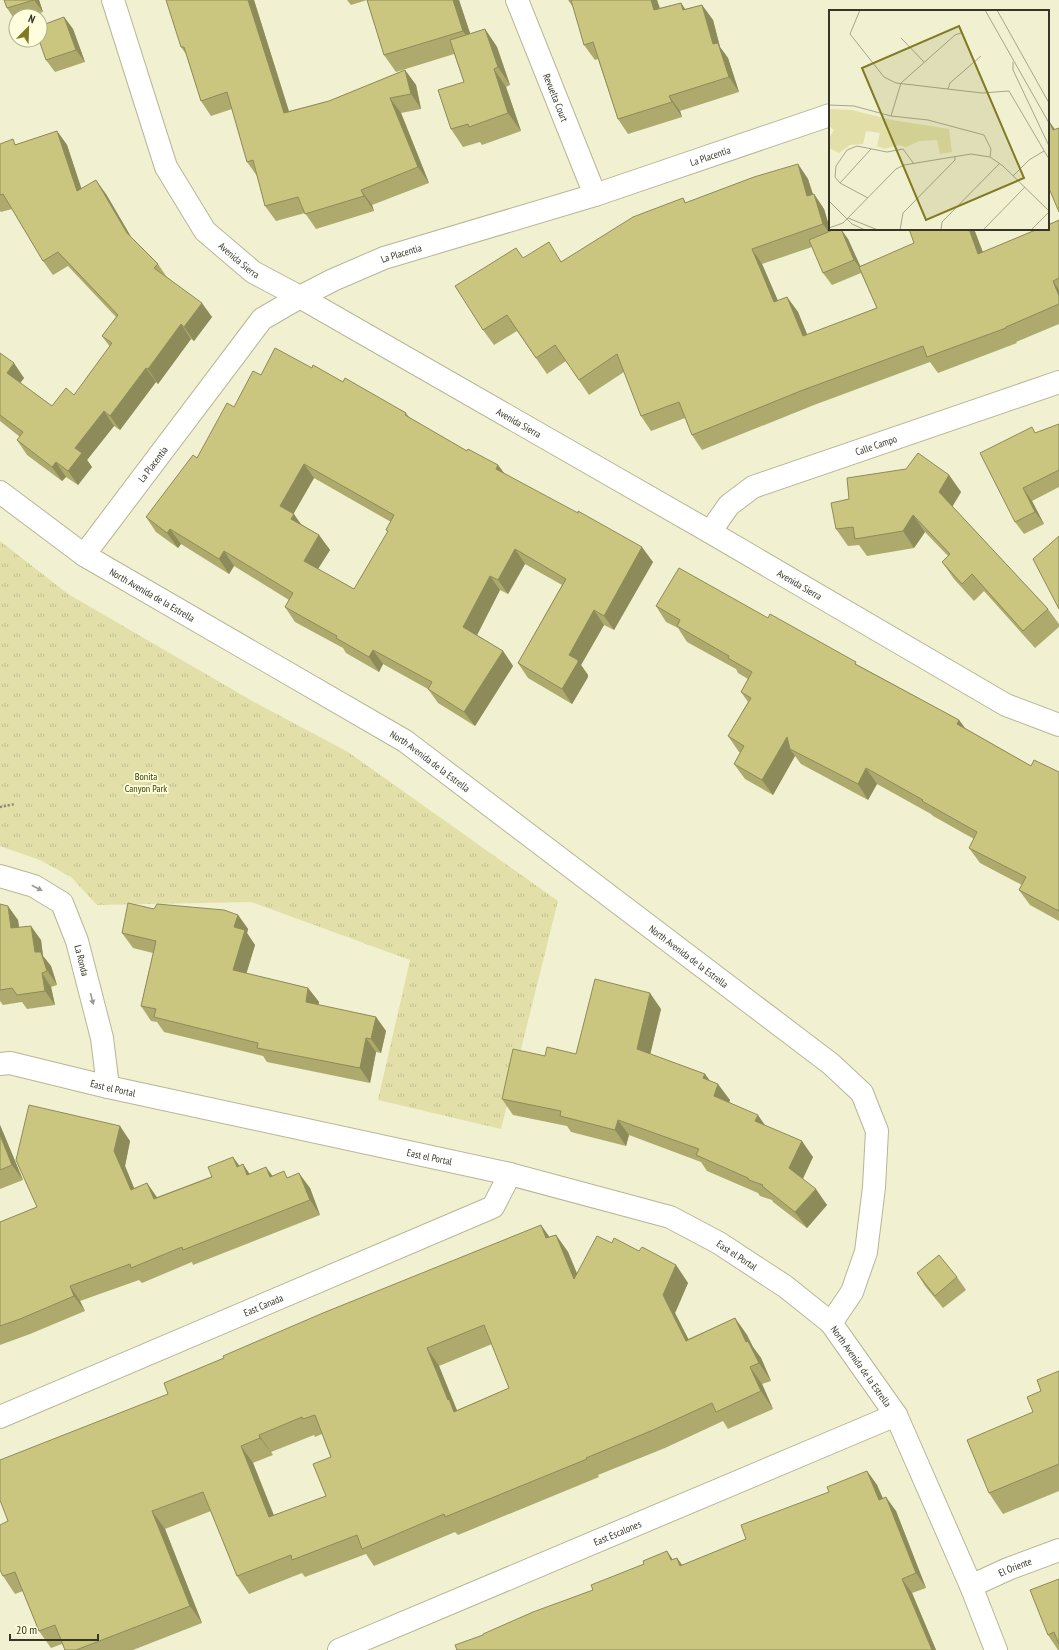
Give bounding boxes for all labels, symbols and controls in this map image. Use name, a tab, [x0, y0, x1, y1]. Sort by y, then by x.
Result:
north arrow	[8, 8, 48, 48]
inset map	[829, 10, 1049, 230]
text: N	[26, 11, 37, 26]
street label: Revuelta Court	[541, 72, 572, 124]
street label: La Placentia	[688, 143, 732, 169]
street label: Avenida Sierra	[216, 239, 262, 281]
street label: La Placentia	[379, 241, 423, 265]
street label: Avenida Sierra	[494, 405, 544, 441]
street label: Calle Campo	[853, 432, 898, 458]
street label: La Placentia	[135, 443, 170, 485]
street label: North Avenida de la Estrella	[107, 565, 197, 624]
street label: Avenida Sierra	[775, 566, 824, 603]
street label: North Avenida de la Estrella	[388, 727, 473, 795]
park label: Bonita Canyon Park	[125, 770, 167, 795]
one-way arrow	[31, 885, 43, 891]
street label: North Avenida de la Estrella	[646, 922, 731, 990]
street label: La Ronda	[72, 943, 92, 977]
one-way arrow	[89, 993, 95, 1005]
street label: East el Portal	[89, 1076, 137, 1099]
street label: East el Portal	[406, 1145, 454, 1168]
street label: East el Portal	[714, 1237, 760, 1273]
street label: East Canada	[241, 1291, 285, 1319]
street label: North Avenida de la Estrella	[828, 1323, 895, 1409]
street label: East Escalones	[592, 1517, 644, 1548]
street label: El Oriente	[996, 1554, 1033, 1579]
scale bar	[10, 1616, 98, 1642]
text: 20 m	[16, 1622, 37, 1637]

